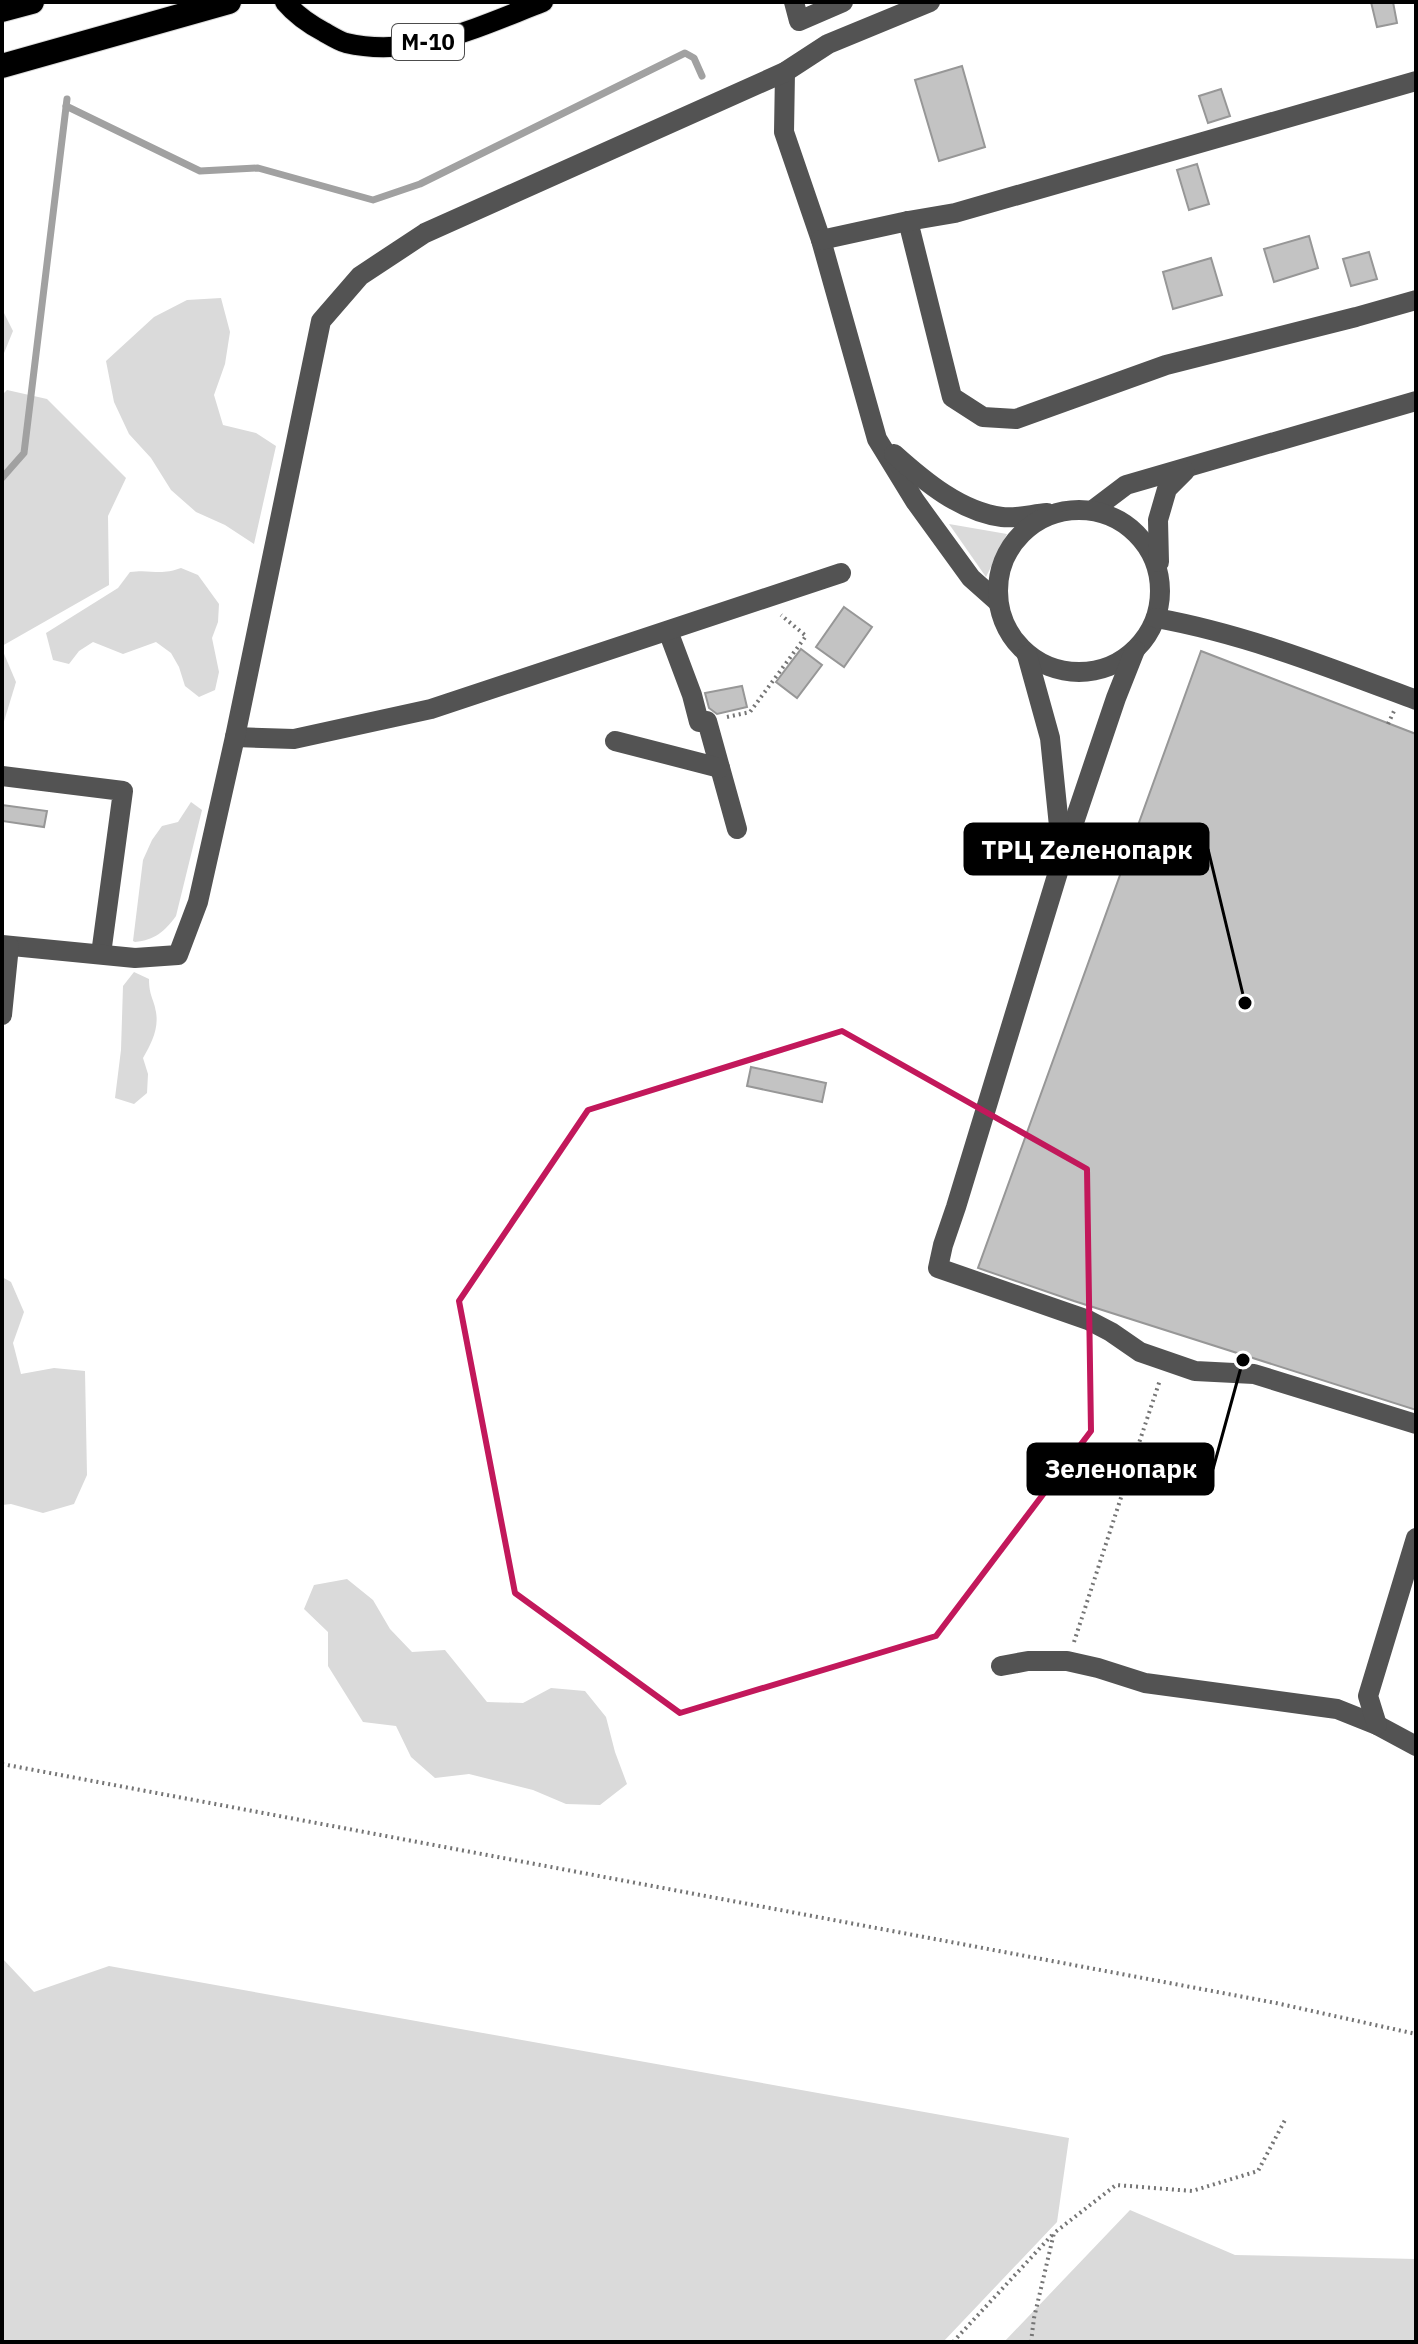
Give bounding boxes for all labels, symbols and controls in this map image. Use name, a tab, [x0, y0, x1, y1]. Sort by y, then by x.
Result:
road number: М-10	[392, 24, 464, 60]
callout: ТРЦ Zеленопарк	[965, 824, 1208, 874]
text: ТРЦ Zеленопарк	[981, 832, 1193, 866]
callout: Зеленопарк	[1028, 1444, 1213, 1494]
text: Зеленопарк	[1045, 1451, 1197, 1485]

